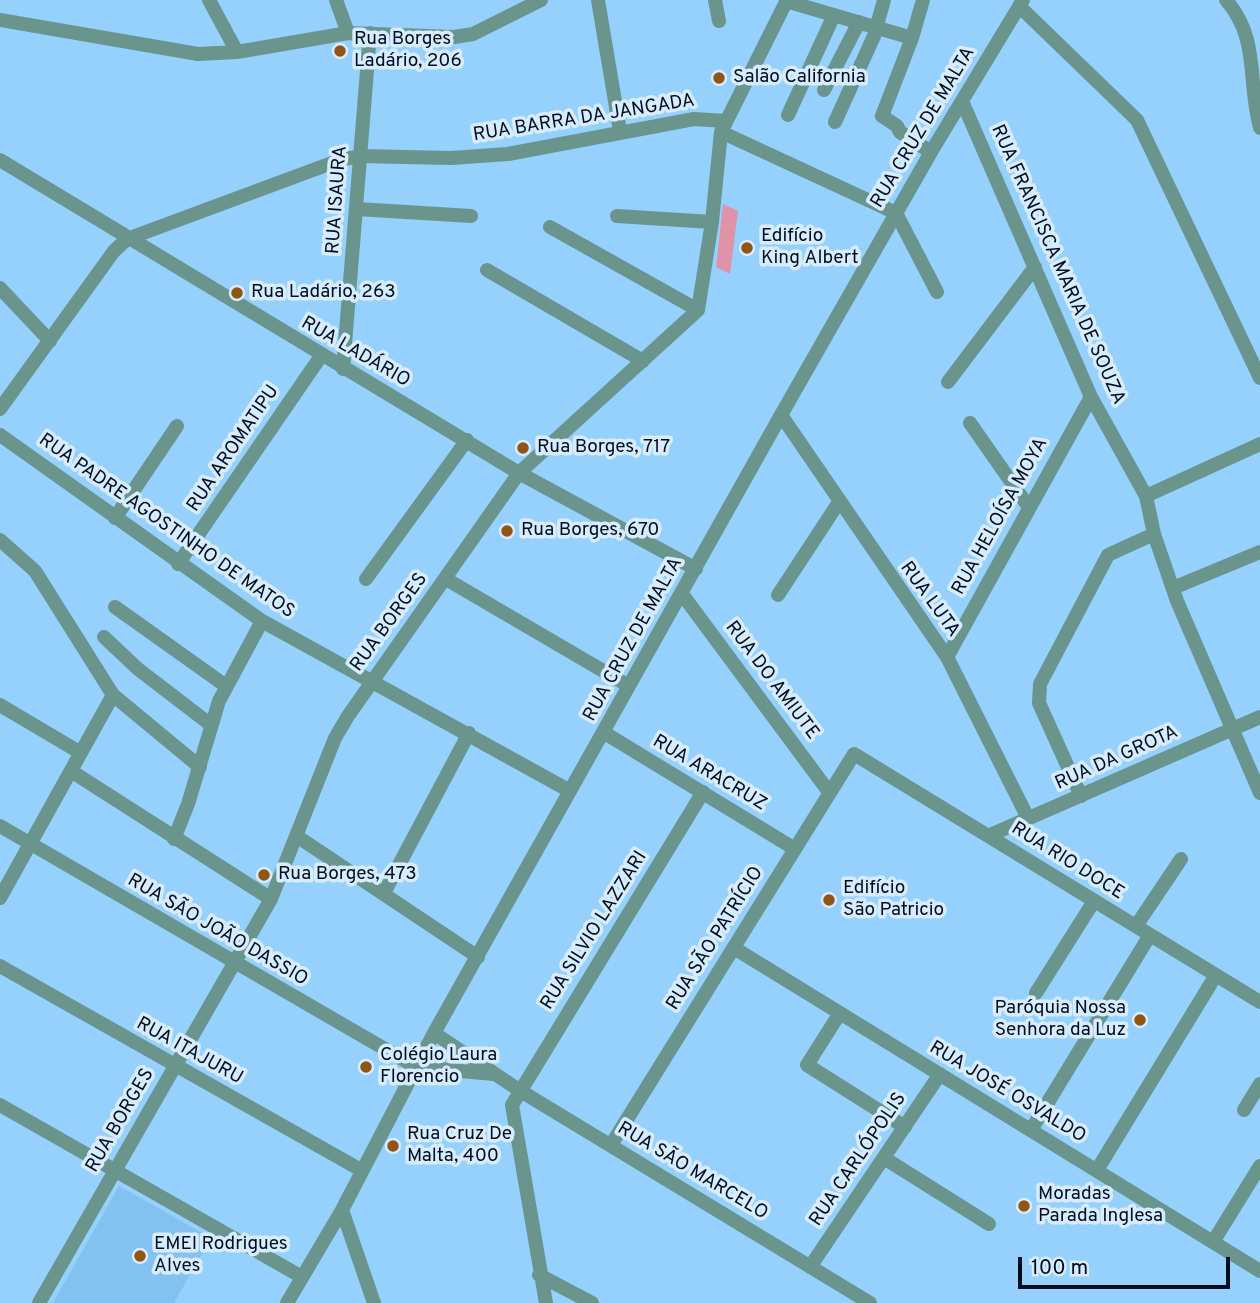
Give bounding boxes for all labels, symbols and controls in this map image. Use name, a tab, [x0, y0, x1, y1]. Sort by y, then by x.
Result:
place label: Rua Borges Ladário, 206	[354, 29, 462, 73]
marker: Rua Borges Ladário, 206	[332, 43, 348, 59]
street label: RUA CRUZ DE MALTA	[867, 43, 981, 213]
place label: Salão California	[733, 67, 866, 89]
marker: Salão California	[711, 70, 727, 86]
street label: RUA BARRA DA JANGADA	[472, 90, 696, 148]
street label: RUA FRANCISCA MARIA DE SOUZA	[985, 122, 1129, 408]
street label: RUA ISAURA	[323, 145, 353, 255]
place label: Edifício King Albert	[761, 226, 859, 270]
marker: Edifício King Albert	[739, 240, 755, 256]
place label: Rua Ladário, 263	[251, 282, 396, 304]
marker: Rua Ladário, 263	[229, 285, 245, 301]
street label: RUA LADÁRIO	[296, 313, 414, 393]
street label: RUA AROMATIPU	[183, 381, 285, 517]
street label: RUA PADRE AGOSTINHO DE MATOS	[34, 430, 298, 624]
street label: RUA HELOÍSA MOYA	[948, 434, 1054, 600]
place label: Rua Borges, 717	[537, 437, 670, 459]
marker: Rua Borges, 717	[515, 440, 531, 456]
place label: Rua Borges, 670	[521, 520, 659, 542]
marker: Rua Borges, 670	[499, 523, 515, 539]
street label: RUA CRUZ DE MALTA	[580, 554, 688, 726]
street label: RUA LUTA	[894, 558, 964, 642]
street label: RUA BORGES	[347, 569, 433, 677]
street label: RUA DO AMIUTE	[719, 617, 823, 745]
street label: RUA DA GROTA	[1052, 722, 1182, 796]
street label: RUA ARACRUZ	[648, 731, 770, 817]
street label: RUA RIO DOCE	[1006, 818, 1128, 906]
street label: RUA SILVIO LAZZARI	[537, 847, 653, 1015]
street label: RUA SÃO PATRÍCIO	[663, 863, 769, 1015]
place label: Rua Borges, 473	[278, 864, 417, 886]
marker: Rua Borges, 473	[256, 867, 272, 883]
street label: RUA SÃO JOÃO DASSIO	[123, 870, 311, 992]
place label: Edifício São Patricio	[843, 878, 944, 922]
marker: Edifício São Patricio	[821, 892, 837, 908]
place label: Paróquia Nossa Senhora da Luz	[994, 998, 1126, 1042]
marker: Paróquia Nossa Senhora da Luz	[1132, 1012, 1148, 1028]
street label: RUA ITAJURU	[132, 1013, 246, 1091]
street label: RUA JOSÉ OSVALDO	[924, 1037, 1090, 1149]
place label: Colégio Laura Florencio	[380, 1045, 497, 1089]
marker: Colégio Laura Florencio	[358, 1059, 374, 1075]
street label: RUA BORGES	[82, 1065, 160, 1177]
street label: RUA CARLÓPOLIS	[806, 1089, 912, 1231]
street label: RUA SÃO MARCELO	[613, 1118, 771, 1226]
place label: Rua Cruz De Malta, 400	[407, 1124, 512, 1168]
marker: Rua Cruz De Malta, 400	[385, 1138, 401, 1154]
place label: Moradas Parada Inglesa	[1038, 1184, 1163, 1228]
marker: Moradas Parada Inglesa	[1016, 1198, 1032, 1214]
place label: EMEI Rodrigues Alves	[154, 1234, 288, 1278]
scale bar	[1022, 1244, 1234, 1288]
marker: EMEI Rodrigues Alves	[132, 1248, 148, 1264]
text: 100 m	[1031, 1255, 1088, 1282]

